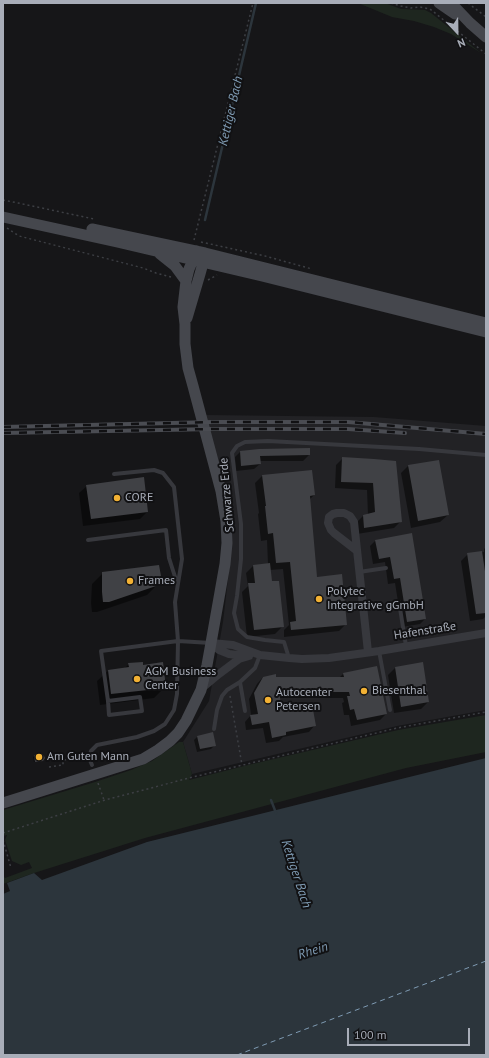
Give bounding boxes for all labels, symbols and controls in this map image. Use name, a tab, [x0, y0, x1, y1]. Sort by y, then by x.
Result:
north arrow	[437, 12, 477, 52]
text: N	[456, 35, 467, 51]
water label: Kettiger Bach	[215, 75, 247, 147]
street label: Schwarze Erde	[217, 457, 237, 533]
place label: CORE	[125, 491, 153, 505]
marker: CORE	[112, 493, 122, 503]
place label: Frames	[138, 574, 175, 588]
marker: Frames	[125, 576, 135, 586]
place label: Polytec Integrative gGmbH	[327, 585, 424, 613]
marker: Polytec Integrative gGmbH	[314, 594, 324, 604]
street label: Hafenstraße	[393, 619, 457, 643]
place label: AGM Business Center	[145, 665, 216, 693]
marker: AGM Business Center	[132, 674, 142, 684]
place label: Biesenthal	[372, 684, 426, 698]
place label: Autocenter Petersen	[276, 686, 332, 714]
marker: Biesenthal	[359, 686, 369, 696]
marker: Autocenter Petersen	[263, 695, 273, 705]
place label: Am Guten Mann	[47, 750, 129, 764]
marker: Am Guten Mann	[34, 752, 44, 762]
water label: Kettiger Bach	[278, 838, 314, 910]
water label: Rhein	[296, 939, 330, 963]
scale bar	[349, 1020, 472, 1046]
text: 100 m	[354, 1027, 387, 1042]

